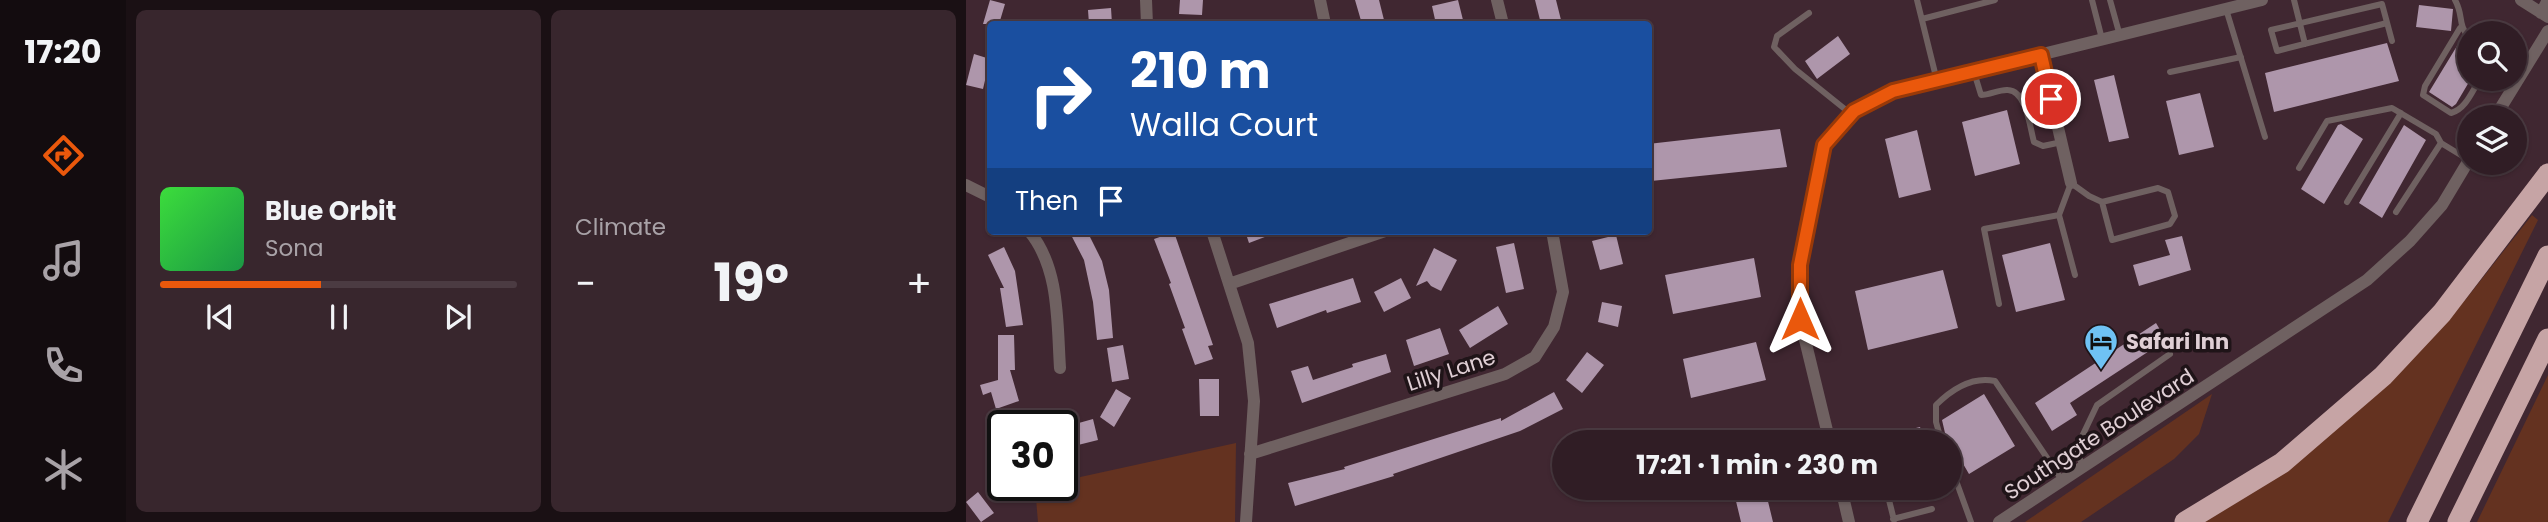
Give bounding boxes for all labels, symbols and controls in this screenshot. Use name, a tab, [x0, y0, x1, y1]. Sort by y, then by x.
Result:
map controls	[2457, 21, 2527, 175]
button: search	[2457, 21, 2527, 91]
text: 17:20	[24, 29, 102, 74]
text: 210 m	[1130, 37, 1271, 105]
icon: right	[1015, 49, 1106, 140]
pin	[2021, 69, 2081, 129]
icon: arrive	[2032, 80, 2070, 118]
text: Walla Court	[1130, 102, 1318, 147]
button: layers	[2457, 105, 2527, 175]
icon: directions	[39, 131, 88, 180]
icon: arrive	[1092, 182, 1130, 220]
text: Then	[1015, 183, 1078, 219]
text: Blue Orbit	[265, 193, 396, 229]
text: Climate	[575, 211, 666, 243]
text: Sona	[265, 232, 324, 264]
icon: music	[39, 236, 88, 285]
text: 19°	[713, 246, 789, 319]
text: −	[575, 257, 596, 310]
text: +	[906, 257, 932, 310]
position arrow	[1763, 282, 1837, 356]
icon: previous	[201, 298, 239, 336]
icon: pause	[320, 298, 358, 336]
icon: next	[439, 298, 477, 336]
hotel icon: Safari Inn	[2082, 322, 2120, 371]
place label: Safari Inn	[2126, 327, 2229, 356]
icon: phone	[39, 341, 88, 390]
street label: Lilly Lane	[1403, 342, 1499, 398]
street label: Southgate Boulevard	[1998, 362, 2200, 506]
speed limit sign: 30	[987, 410, 1078, 501]
icon: climate	[39, 445, 88, 494]
text: 17:21 · 1 min · 230 m	[1636, 447, 1878, 483]

